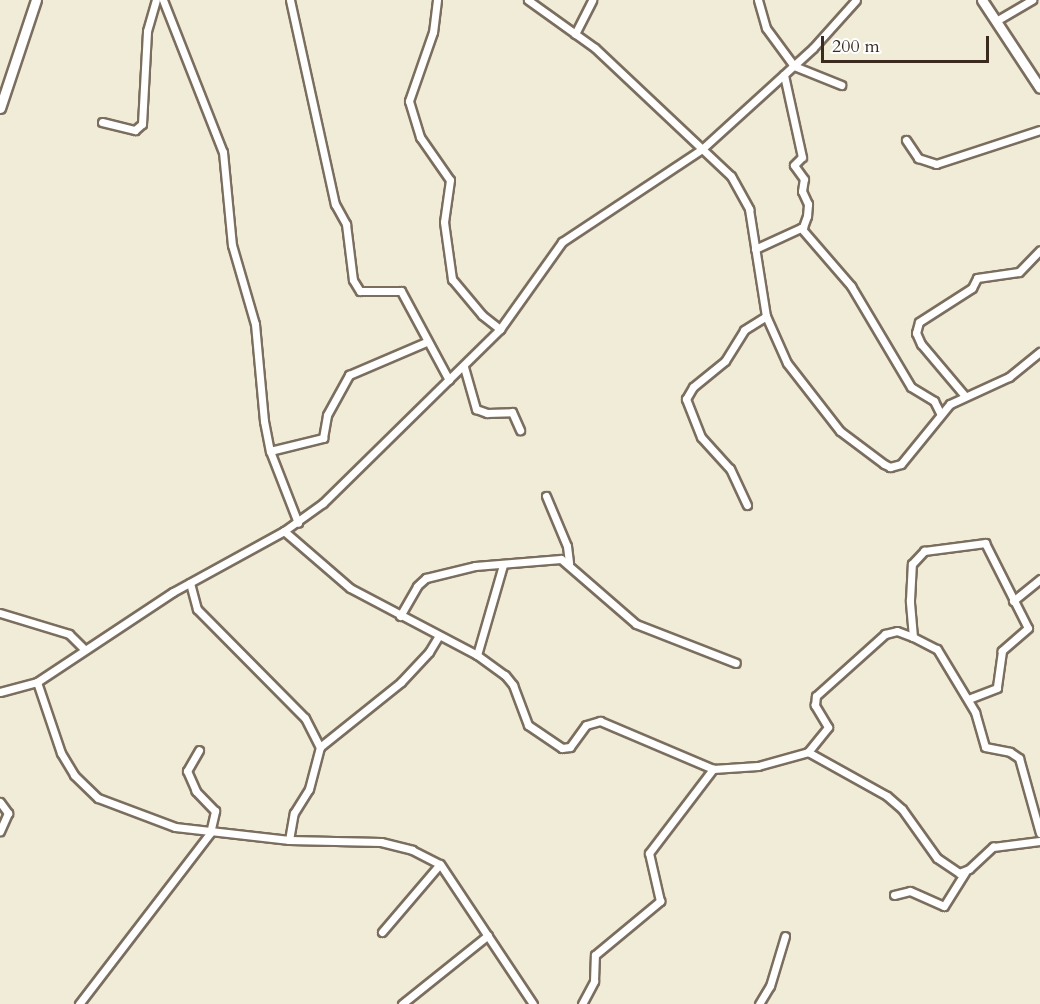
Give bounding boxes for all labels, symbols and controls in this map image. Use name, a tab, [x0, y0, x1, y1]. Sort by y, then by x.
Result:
scale bar	[824, 24, 992, 62]
text: 200 m	[832, 34, 880, 59]

